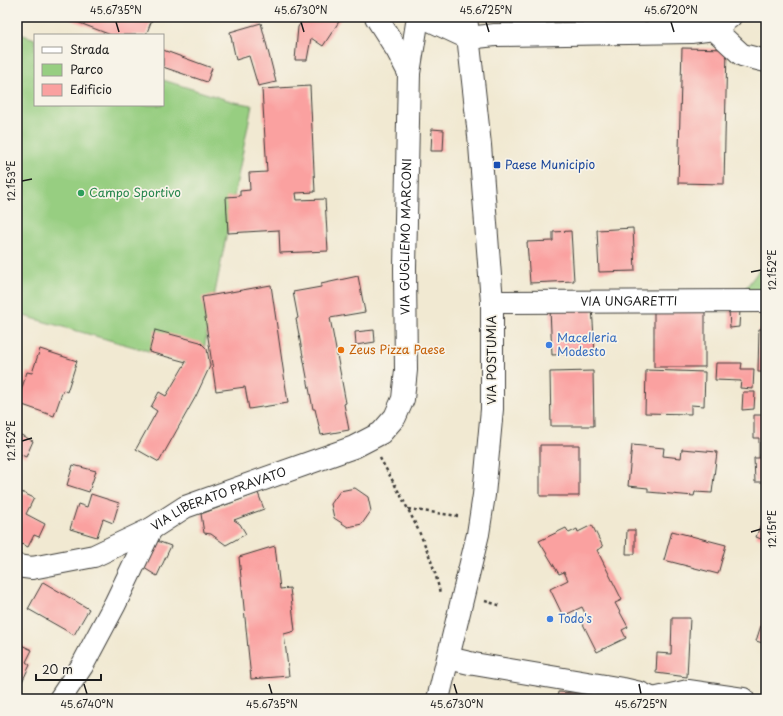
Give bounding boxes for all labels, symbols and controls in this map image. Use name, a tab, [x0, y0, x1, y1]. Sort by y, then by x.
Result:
text: 45.6735°N	[90, 2, 142, 17]
text: 45.6730°N	[274, 2, 328, 17]
text: 45.6725°N	[460, 2, 513, 17]
text: 45.6720°N	[644, 2, 698, 17]
legend	[34, 34, 164, 106]
text: Strada	[70, 40, 110, 58]
text: Parco	[70, 60, 104, 78]
text: Edificio	[70, 80, 112, 98]
place label: Paese Municipio	[505, 155, 596, 173]
street label: VIA GUGLIEMO MARCONI	[395, 158, 415, 315]
marker: Paese Municipio	[492, 160, 502, 170]
text: 12.153°E	[3, 161, 18, 201]
place label: Campo Sportivo	[89, 183, 181, 201]
marker: Campo Sportivo	[76, 188, 86, 198]
text: 12.152°E	[764, 250, 779, 290]
street label: VIA UNGARETTI	[580, 291, 678, 310]
street label: VIA POSTUMIA	[482, 315, 500, 405]
place label: Macelleria Modesto	[557, 328, 617, 360]
place label: Zeus Pizza Paese	[349, 340, 446, 358]
marker: Macelleria Modesto	[544, 340, 554, 350]
marker: Zeus Pizza Paese	[336, 345, 346, 355]
text: 12.152°E	[3, 421, 18, 461]
street label: VIA LIBERATO PRAVATO	[147, 462, 288, 535]
text: 12.151°E	[764, 510, 779, 548]
place label: Todo's	[558, 609, 593, 627]
marker: Todo's	[545, 614, 555, 624]
scale bar	[36, 656, 101, 682]
text: 20 m	[42, 660, 73, 678]
text: 45.6740°N	[60, 696, 114, 711]
text: 45.6735°N	[246, 696, 298, 711]
text: 45.6730°N	[430, 696, 484, 711]
text: 45.6725°N	[615, 696, 668, 711]

